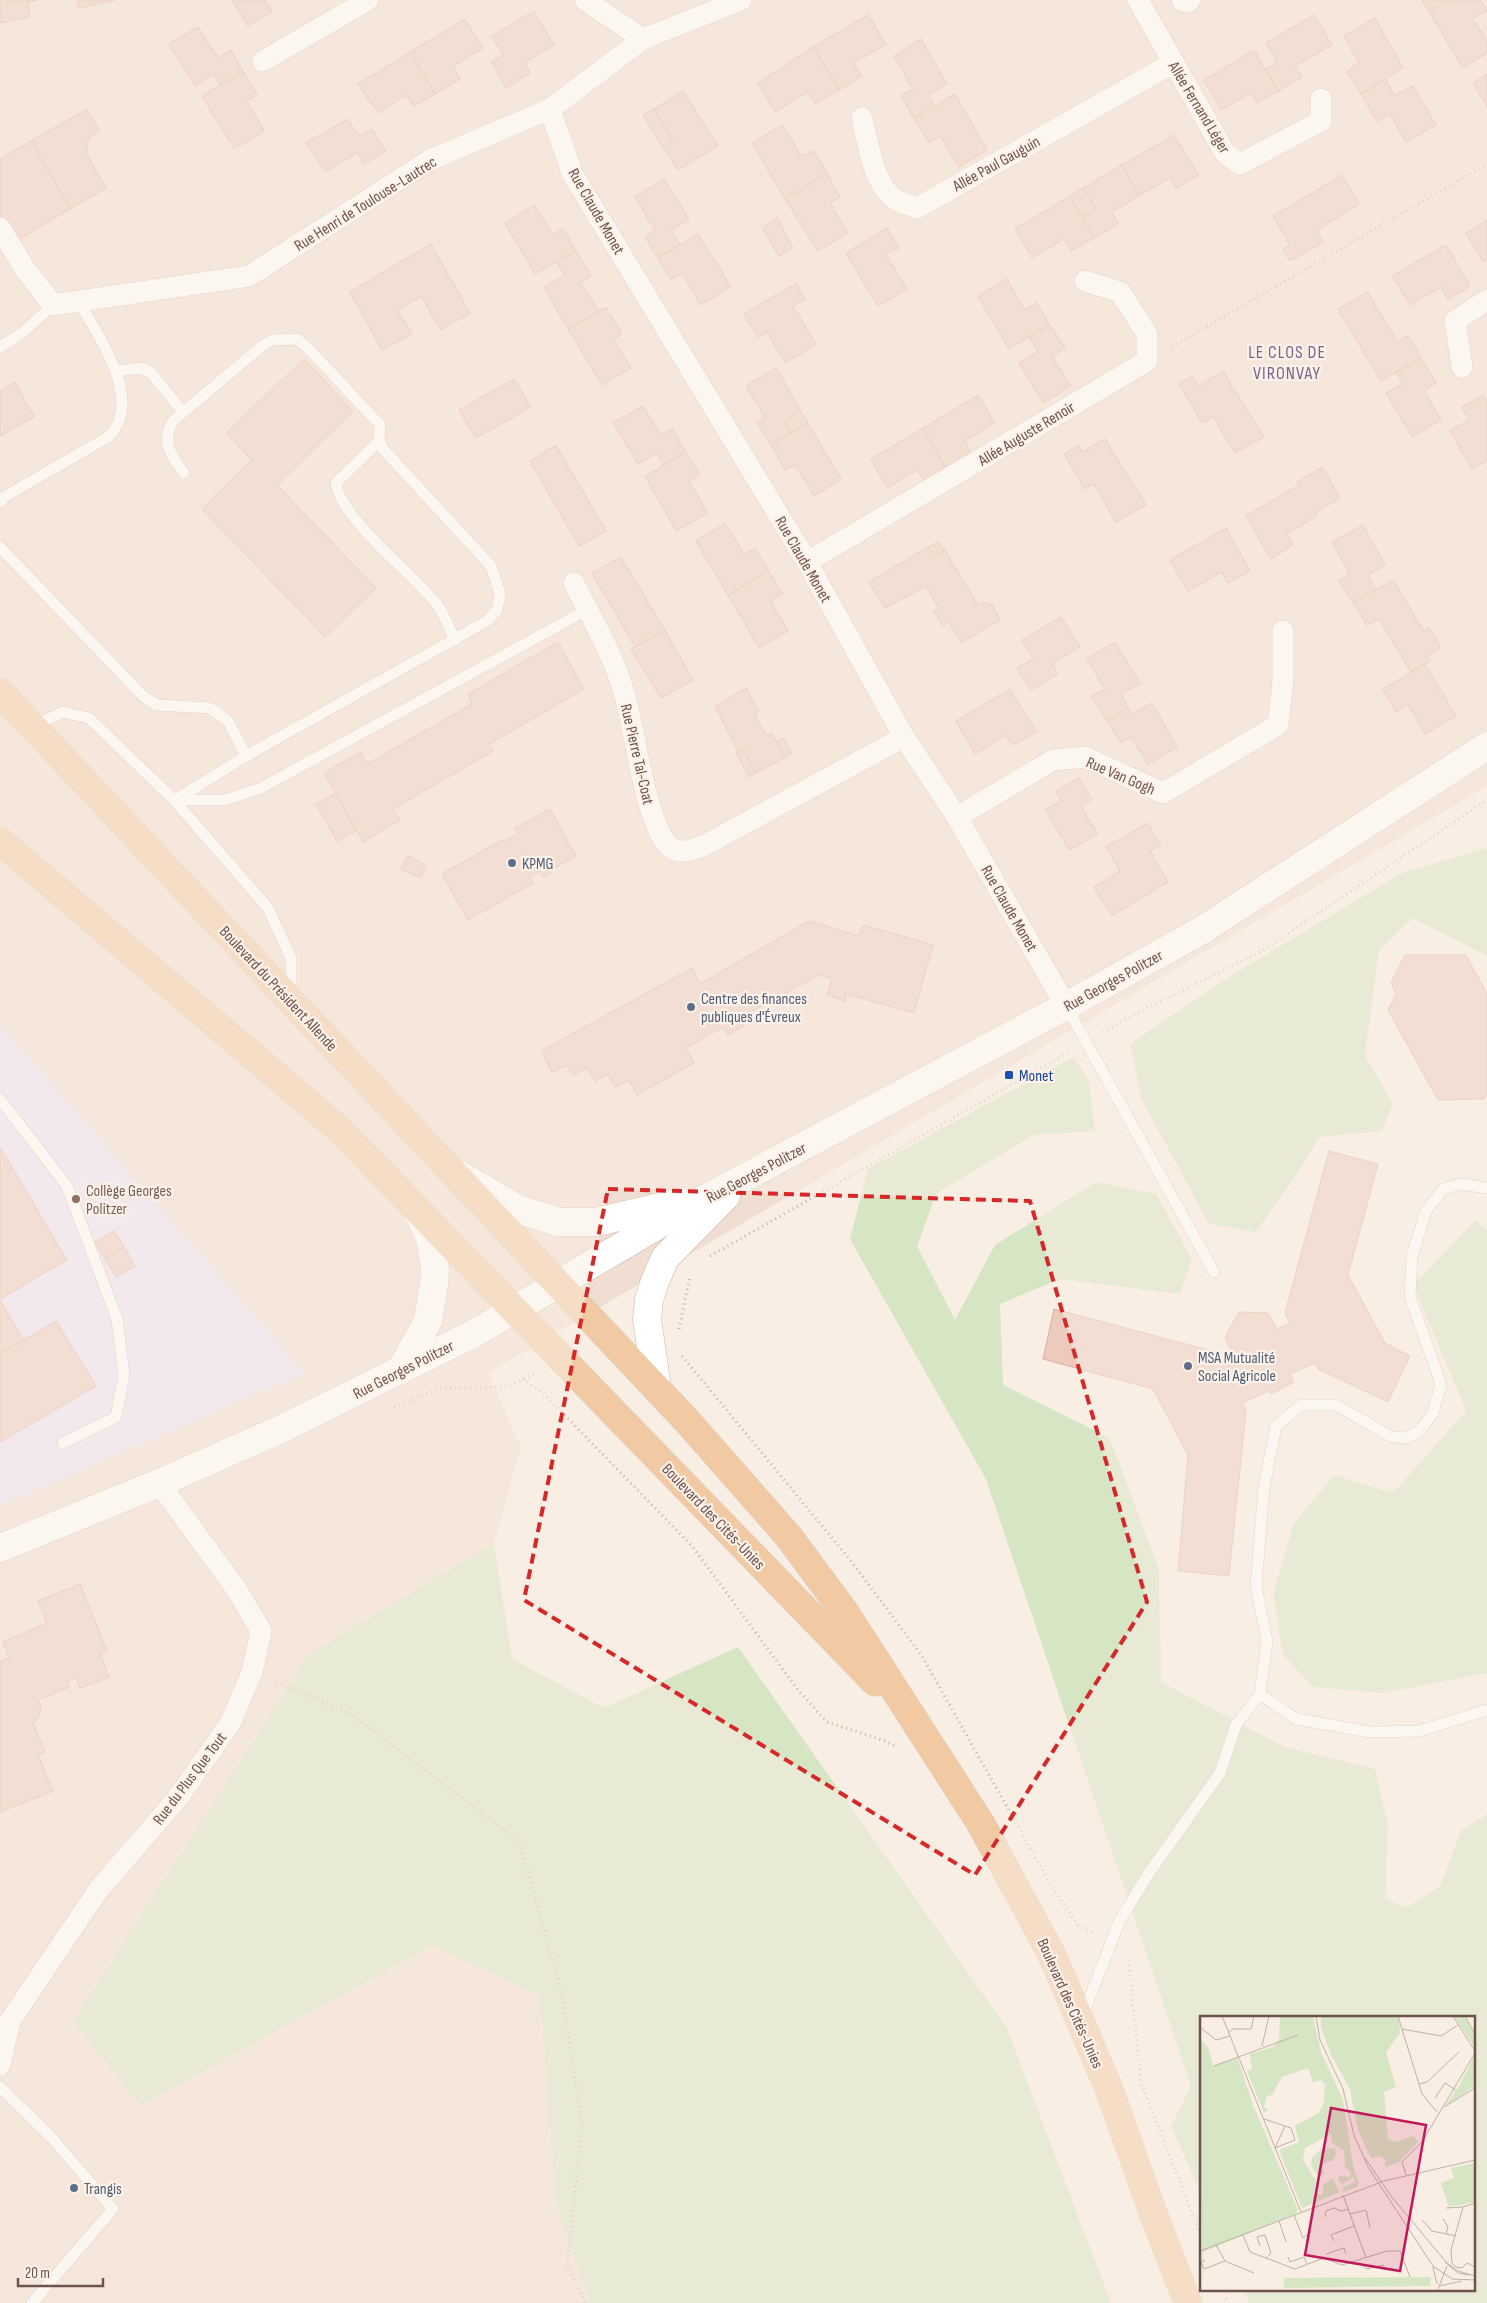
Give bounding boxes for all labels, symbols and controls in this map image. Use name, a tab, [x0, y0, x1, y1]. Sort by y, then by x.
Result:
street label: Allée Fernand Léger	[1163, 58, 1234, 158]
street label: Allée Paul Gauguin	[949, 132, 1044, 197]
street label: Rue Henri de Toulouse-Lautrec	[291, 153, 440, 256]
street label: Rue Claude Monet	[563, 165, 628, 258]
district label: LE CLOS DE VIRONVAY	[1248, 342, 1326, 384]
street label: Allée Auguste Renoir	[974, 398, 1079, 471]
street label: Rue Claude Monet	[770, 513, 835, 606]
street label: Rue Pierre Tal-Coat	[616, 702, 657, 807]
street label: Rue Van Gogh	[1083, 753, 1158, 799]
place label: KPMG	[522, 855, 553, 874]
marker: KPMG	[506, 857, 518, 869]
street label: Rue Claude Monet	[976, 862, 1041, 955]
street label: Boulevard du Président Allende	[215, 922, 341, 1056]
street label: Rue Georges Politzer	[1061, 946, 1167, 1016]
place label: Centre des finances publiques d'Évreux	[701, 990, 807, 1027]
marker: Centre des finances publiques d'Évreux	[685, 1001, 697, 1013]
place label: Monet	[1019, 1067, 1053, 1086]
marker: Monet	[1003, 1069, 1015, 1081]
street label: Rue Georges Politzer	[703, 1139, 810, 1208]
place label: Collège Georges Politzer	[86, 1182, 172, 1219]
marker: Collège Georges Politzer	[70, 1193, 82, 1205]
street label: Rue Georges Politzer	[350, 1337, 458, 1404]
place label: MSA Mutualité Social Agricole	[1198, 1349, 1276, 1386]
marker: MSA Mutualité Social Agricole	[1182, 1360, 1194, 1372]
street label: Boulevard des Cités-Unies	[657, 1460, 769, 1574]
street label: Rue du Plus Que Tout	[149, 1729, 231, 1829]
street label: Boulevard des Cités-Unies	[1032, 1936, 1107, 2072]
inset map	[1200, 2016, 1474, 2290]
place label: Trangis	[84, 2180, 122, 2199]
marker: Trangis	[68, 2182, 80, 2194]
scale bar	[18, 2256, 102, 2288]
text: 20 m	[25, 2264, 50, 2283]

